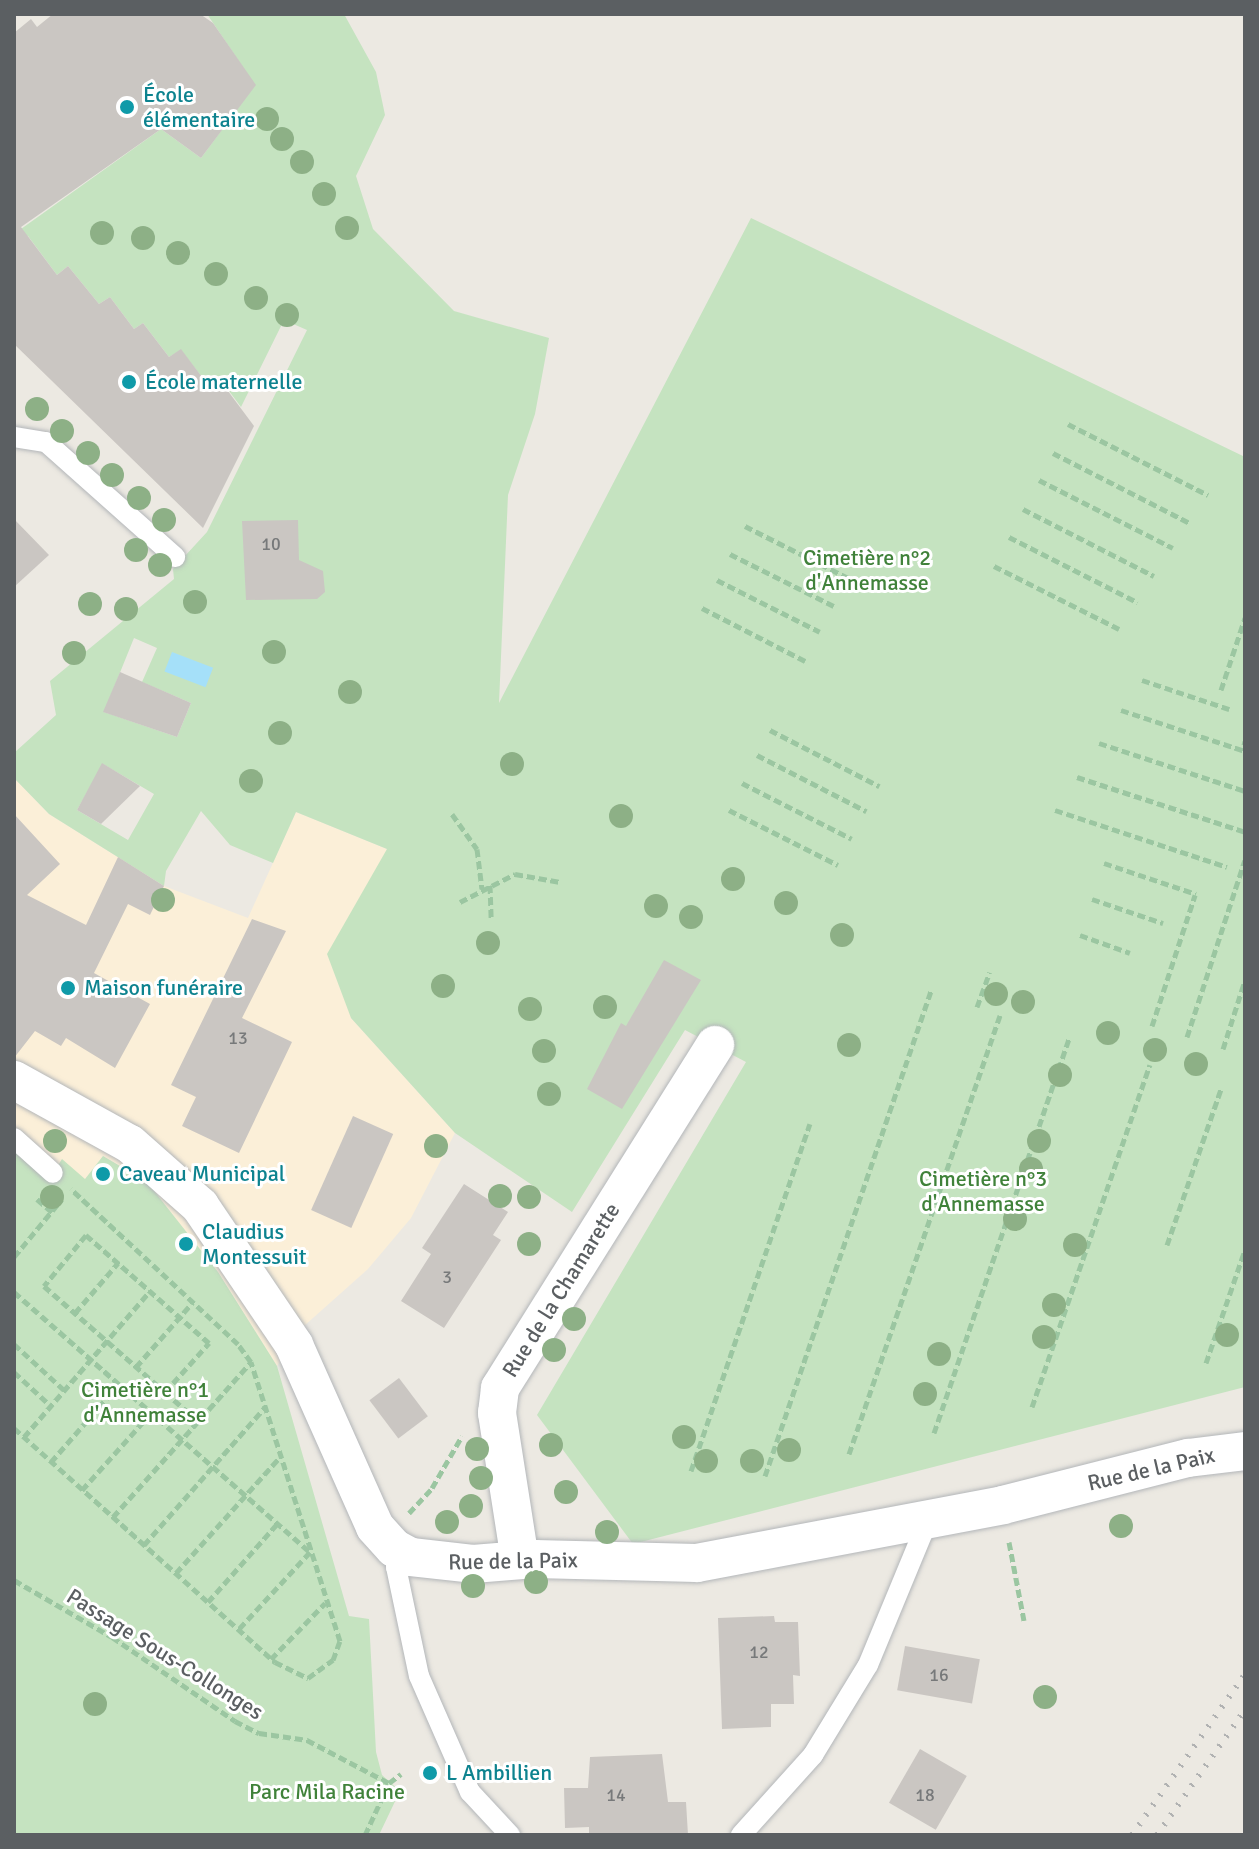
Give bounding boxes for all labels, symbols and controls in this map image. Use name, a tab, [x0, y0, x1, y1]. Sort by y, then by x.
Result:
place label: École élémentaire	[143, 81, 255, 132]
marker: École élémentaire	[118, 98, 136, 116]
place label: École maternelle	[145, 369, 303, 395]
marker: École maternelle	[120, 373, 138, 391]
house number: 10	[261, 533, 281, 555]
park label: Cimetière n°2 d'Annemasse	[803, 544, 931, 596]
place label: Maison funéraire	[84, 975, 243, 1001]
marker: Maison funéraire	[59, 979, 77, 997]
house number: 13	[228, 1027, 248, 1049]
place label: Caveau Municipal	[119, 1161, 285, 1187]
marker: Caveau Municipal	[94, 1165, 112, 1183]
park label: Cimetière n°3 d'Annemasse	[919, 1165, 1047, 1216]
street label: Rue de la Chamarette	[497, 1198, 625, 1382]
place label: Claudius Montessuit	[202, 1218, 306, 1270]
marker: Claudius Montessuit	[177, 1235, 195, 1253]
house number: 3	[442, 1266, 452, 1288]
park label: Cimetière n°1 d'Annemasse	[81, 1376, 209, 1428]
street label: Rue de la Paix	[1085, 1442, 1217, 1496]
street label: Rue de la Paix	[448, 1547, 578, 1575]
street label: Passage Sous-Collonges	[62, 1583, 268, 1725]
house number: 12	[749, 1641, 769, 1663]
house number: 16	[929, 1664, 949, 1686]
place label: L Ambillien	[446, 1760, 552, 1786]
marker: L Ambillien	[421, 1764, 439, 1782]
park label: Parc Mila Racine	[249, 1779, 405, 1805]
house number: 14	[606, 1784, 626, 1806]
house number: 18	[915, 1784, 935, 1806]

